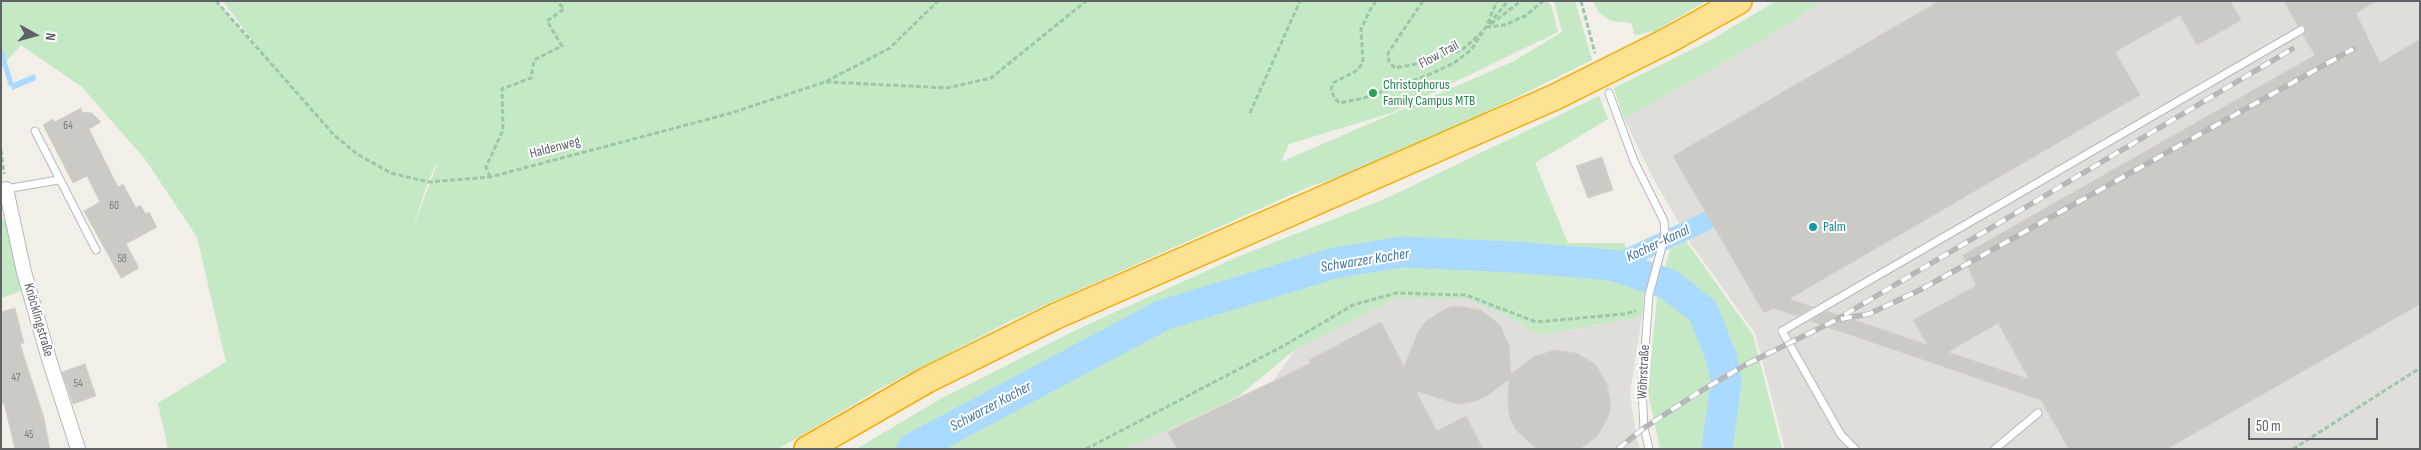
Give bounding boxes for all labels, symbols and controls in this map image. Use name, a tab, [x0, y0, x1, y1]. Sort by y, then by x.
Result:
north arrow	[10, 10, 60, 60]
text: N	[41, 32, 59, 42]
street label: Flow Trail	[1416, 38, 1462, 72]
place label: Christophorus Family Campus MTB	[1383, 77, 1475, 110]
marker: Christophorus Family Campus MTB	[1367, 87, 1379, 99]
house number: 64	[63, 119, 73, 133]
street label: Haldenweg	[528, 133, 582, 163]
house number: 60	[109, 199, 119, 213]
place label: Palm	[1823, 219, 1846, 235]
marker: Palm	[1807, 221, 1819, 233]
water label: Kocher-Kanal	[1624, 222, 1692, 266]
water label: Schwarzer Kocher	[1320, 245, 1410, 277]
house number: 58	[117, 252, 127, 266]
street label: Knöcklingstraße	[19, 281, 57, 359]
street label: Wöhrstraße	[1634, 344, 1654, 400]
house number: 47	[12, 371, 20, 385]
house number: 54	[73, 377, 83, 391]
water label: Schwarzer Kocher	[947, 378, 1035, 436]
scale bar	[2251, 408, 2381, 440]
text: 50 m	[2256, 417, 2281, 436]
house number: 45	[24, 428, 34, 442]

